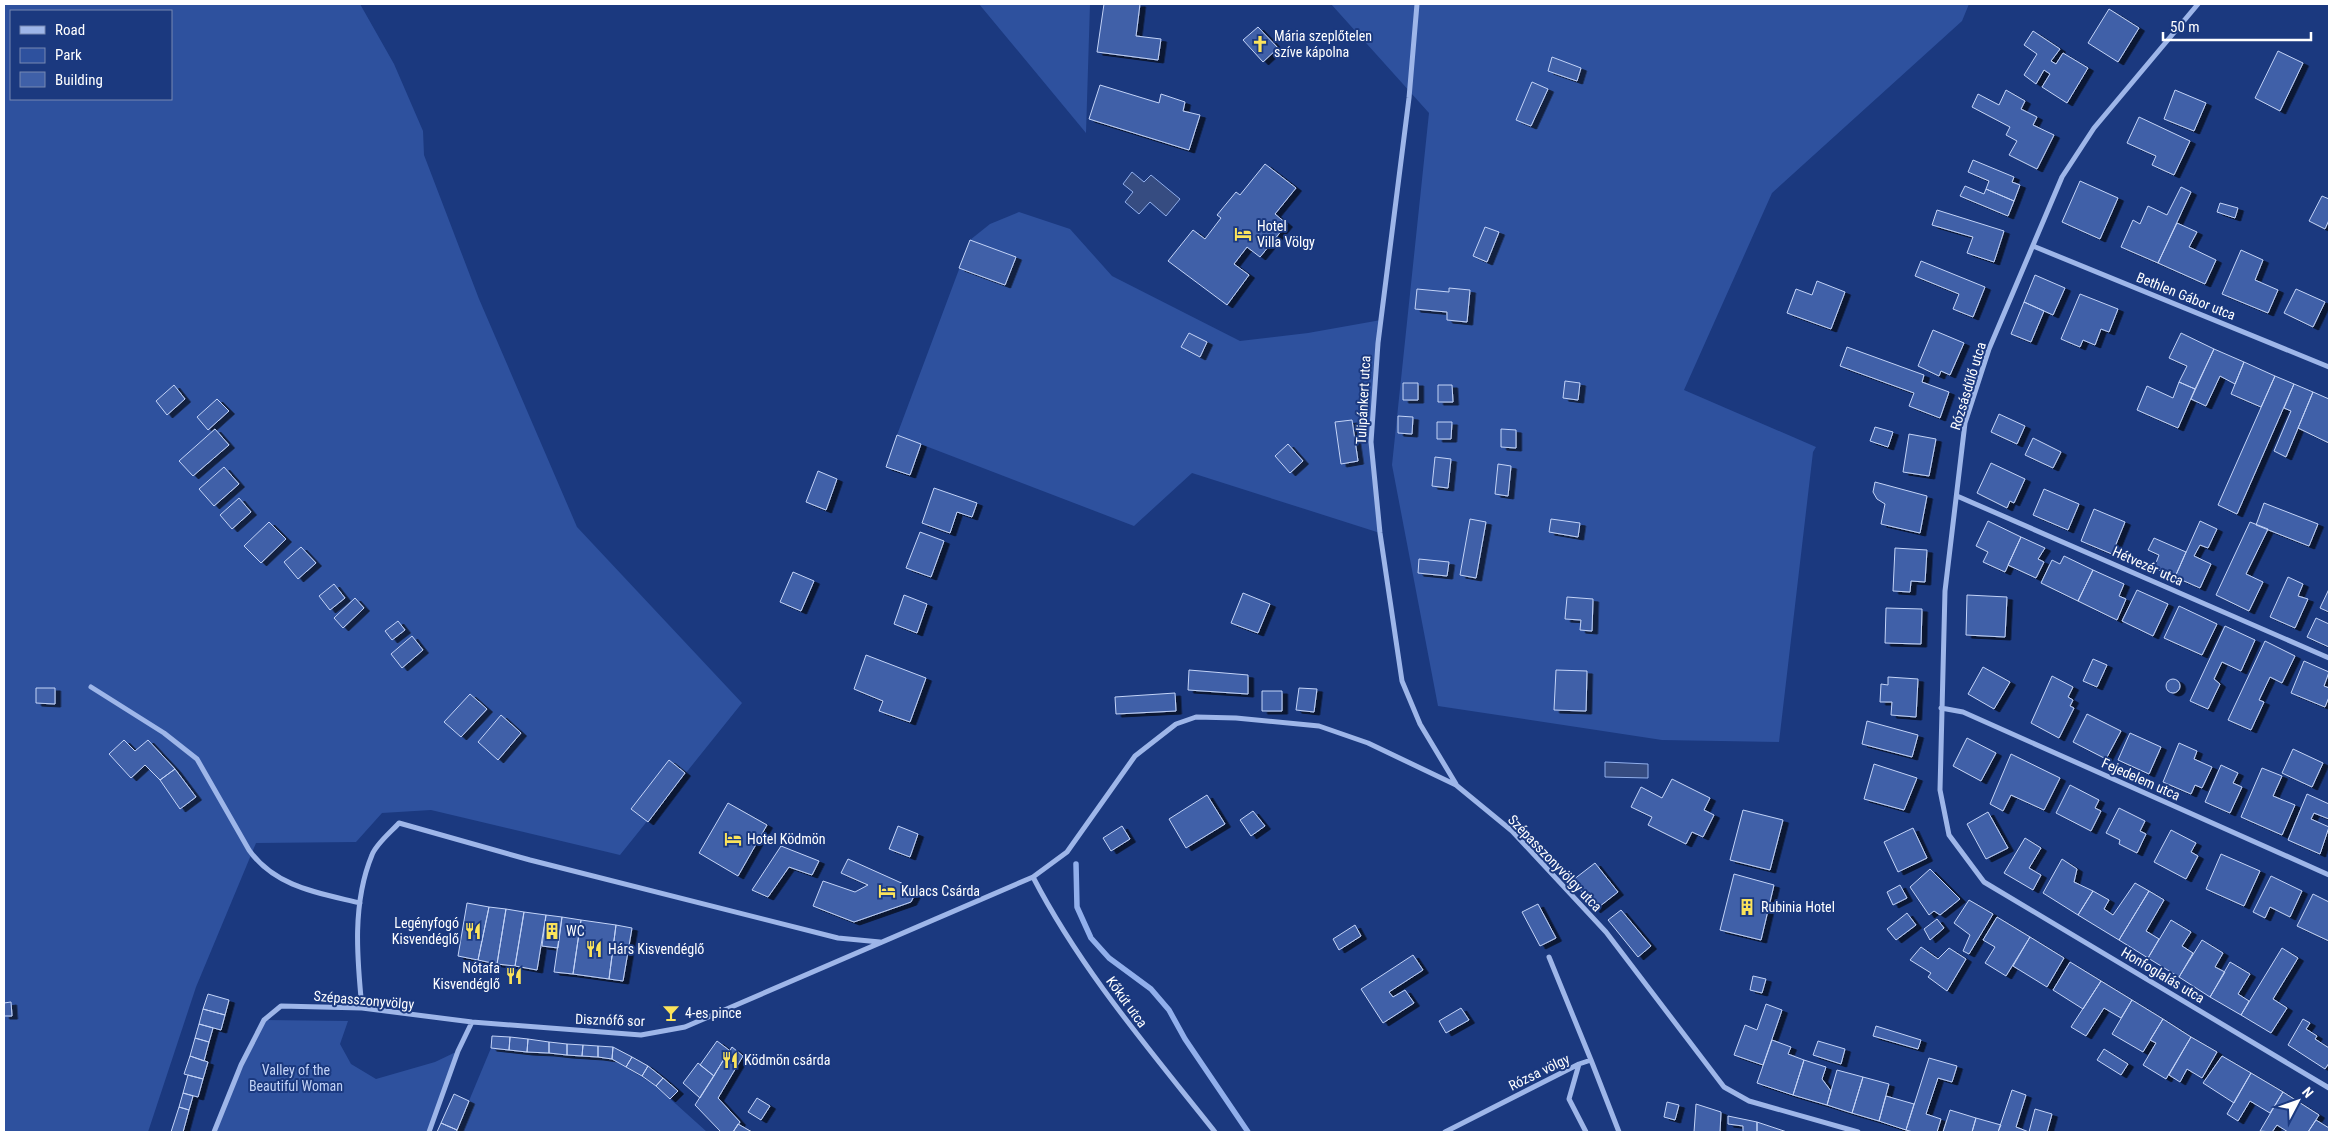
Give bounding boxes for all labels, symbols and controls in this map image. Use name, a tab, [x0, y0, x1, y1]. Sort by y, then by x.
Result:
legend	[10, 10, 172, 100]
scale bar	[2163, 10, 2310, 42]
text: 50 m	[2170, 18, 2200, 36]
text: Road	[55, 21, 85, 39]
place label: Mária szeplőtelen szíve kápolna	[1274, 28, 1372, 60]
church icon: Mária szeplőtelen szíve kápolna	[1250, 34, 1270, 54]
text: Park	[55, 46, 82, 64]
text: Building	[55, 71, 103, 89]
place label: Hotel Villa Völgy	[1257, 218, 1315, 250]
hotel icon: Hotel Villa Völgy	[1233, 224, 1253, 244]
street label: Bethlen Gábor utca	[2134, 269, 2238, 323]
street label: Rózsásdűlő utca	[1947, 340, 1989, 432]
street label: Tulipánkert utca	[1353, 355, 1373, 445]
street label: Hétvezér utca	[2110, 543, 2186, 589]
street label: Fejedelem utca	[2099, 755, 2183, 803]
street label: Szépasszonyvölgy utca	[1505, 811, 1605, 915]
hotel icon: Hotel Ködmön	[723, 829, 743, 849]
place label: Hotel Ködmön	[747, 831, 826, 847]
hotel icon: Kulacs Csárda	[877, 881, 897, 901]
place label: Kulacs Csárda	[901, 883, 980, 899]
building icon: Rubinia Hotel	[1737, 897, 1757, 917]
place label: Rubinia Hotel	[1761, 899, 1835, 915]
place label: Legényfogó Kisvendéglő	[392, 915, 459, 947]
restaurant icon: Legényfogó Kisvendéglő	[463, 921, 483, 941]
building icon: WC	[542, 921, 562, 941]
place label: WC	[566, 923, 585, 939]
restaurant icon: Hárs Kisvendéglő	[584, 939, 604, 959]
place label: Hárs Kisvendéglő	[608, 941, 704, 957]
street label: Honfoglalás utca	[2118, 944, 2208, 1006]
place label: Nótafa Kisvendéglő	[433, 960, 500, 992]
restaurant icon: Nótafa Kisvendéglő	[504, 966, 524, 986]
street label: Kőkút utca	[1103, 973, 1151, 1031]
street label: Szépasszonyvölgy	[313, 988, 415, 1012]
bar icon: 4-es pince	[661, 1003, 681, 1023]
place label: 4-es pince	[685, 1005, 742, 1021]
street label: Disznófő sor	[575, 1011, 645, 1029]
restaurant icon: Ködmön csárda	[720, 1050, 740, 1070]
street label: Rózsa völgy	[1506, 1050, 1572, 1094]
place label: Ködmön csárda	[744, 1052, 830, 1068]
park label: Valley of the Beautiful Woman	[249, 1062, 343, 1094]
north arrow	[2273, 1076, 2323, 1126]
text: N	[2299, 1084, 2317, 1101]

